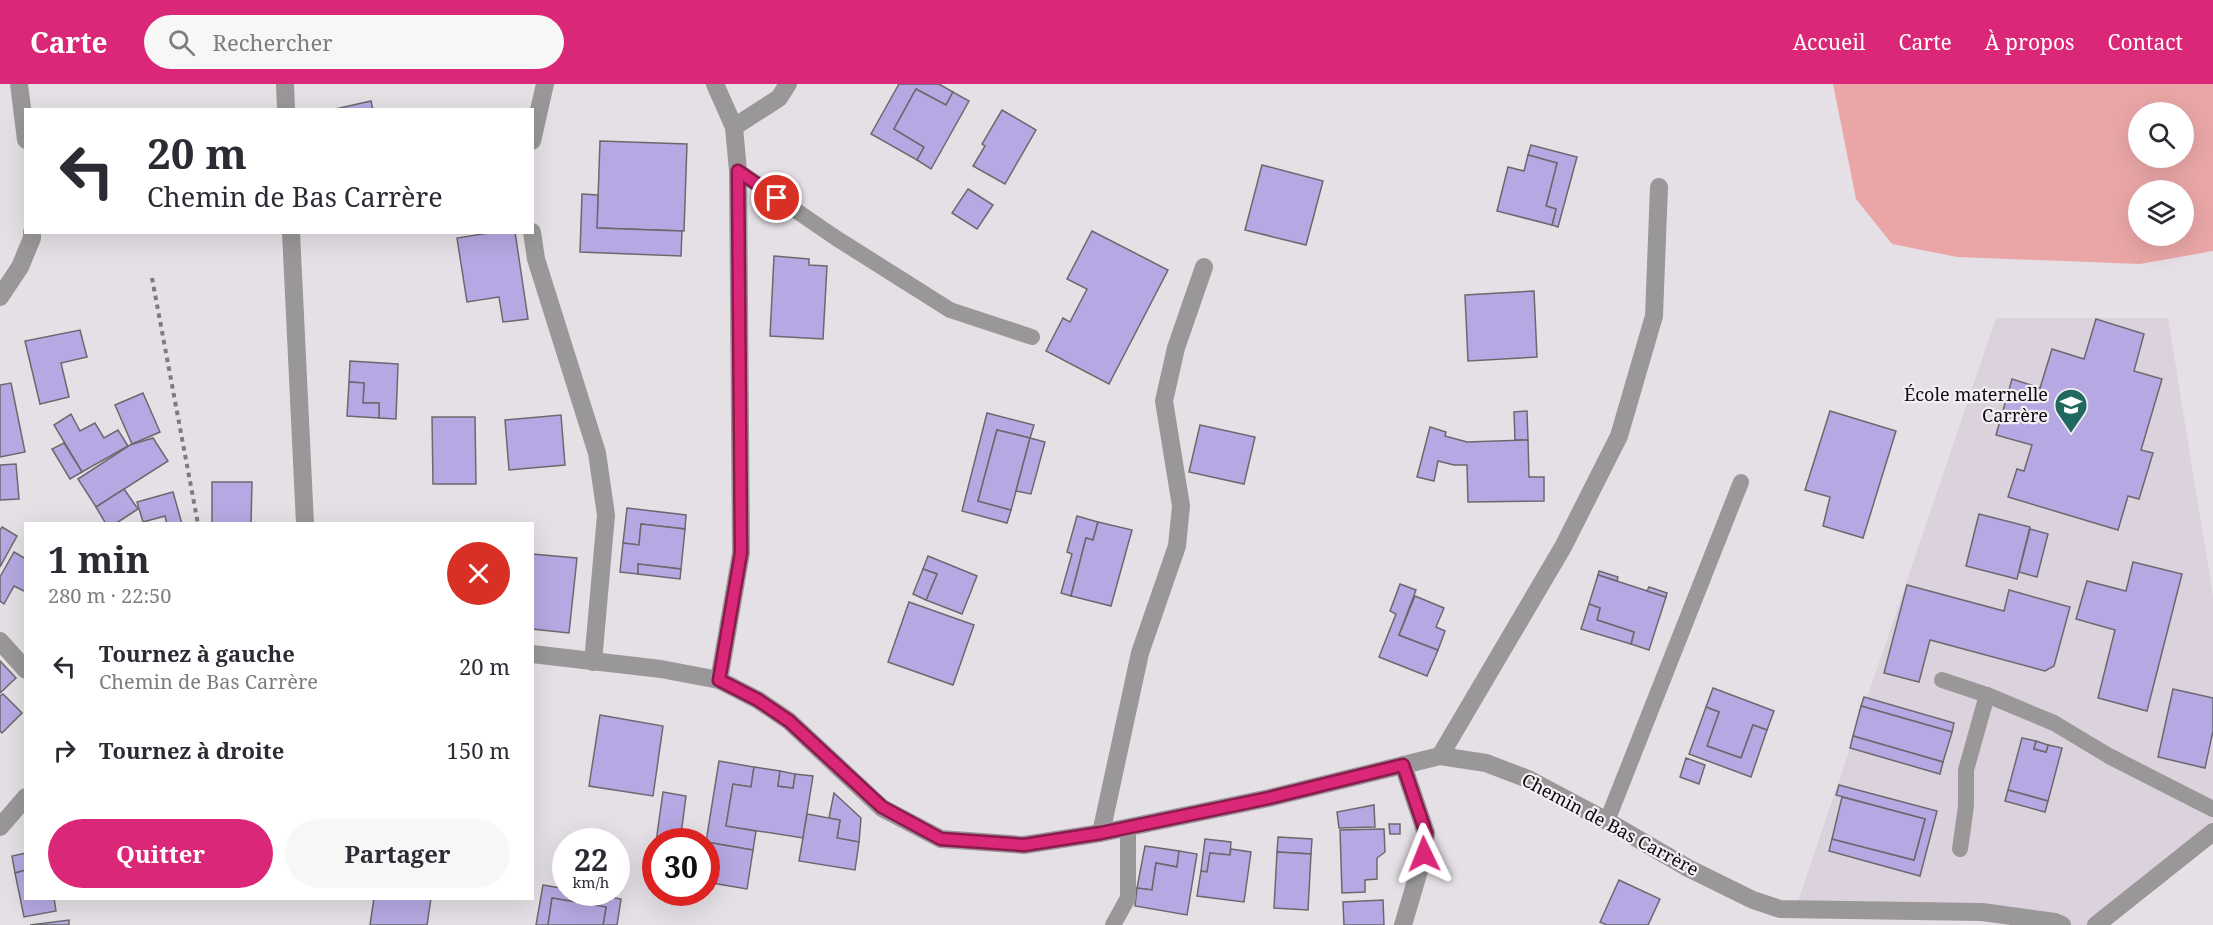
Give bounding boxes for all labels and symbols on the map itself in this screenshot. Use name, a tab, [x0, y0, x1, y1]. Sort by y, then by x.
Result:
pin	[751, 172, 802, 223]
place label: École maternelle Carrère	[1904, 382, 2048, 427]
school or university icon: École maternelle Carrère	[2053, 387, 2089, 434]
street label: Chemin de Bas Carrère	[1518, 767, 1703, 881]
position arrow	[1392, 822, 1456, 886]
speed limit sign: 30	[642, 828, 720, 906]

